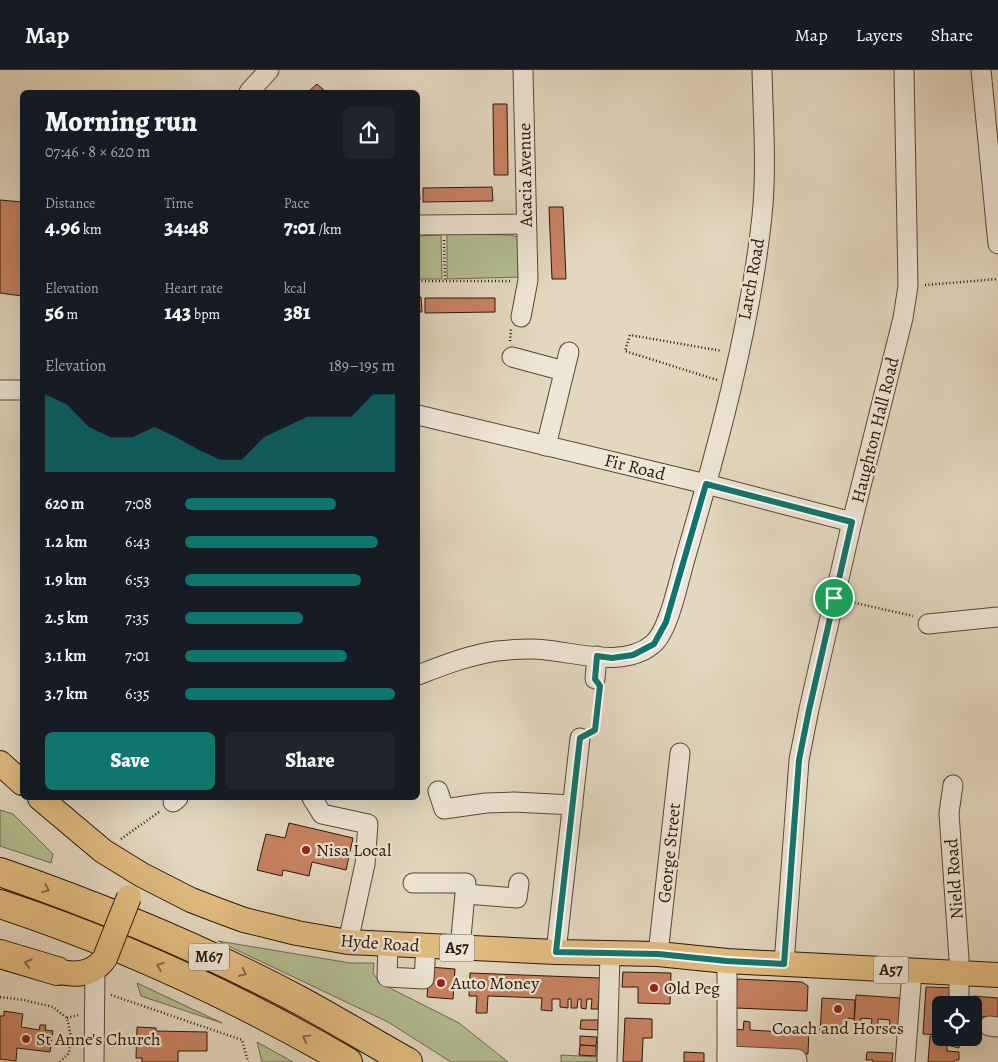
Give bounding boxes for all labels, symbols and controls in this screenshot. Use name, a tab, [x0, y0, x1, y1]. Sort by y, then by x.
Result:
text: Map	[25, 19, 69, 51]
text: Map	[795, 23, 828, 47]
text: Layers	[856, 23, 903, 47]
text: Share	[931, 23, 973, 47]
text: Morning run	[45, 103, 197, 141]
button: share	[343, 107, 395, 159]
street label: Acacia Avenue	[512, 123, 538, 228]
text: 07:46 · 8 × 620 m	[45, 141, 150, 163]
text: Distance	[45, 194, 95, 213]
text: Time	[164, 194, 193, 213]
text: Pace	[284, 194, 310, 213]
text: 4.96	[45, 213, 80, 241]
text: 34:48	[164, 213, 209, 241]
text: 7:01	[284, 213, 316, 241]
text: km	[80, 220, 102, 239]
text: /km	[316, 220, 342, 239]
street label: Larch Road	[732, 236, 770, 322]
text: Elevation	[45, 279, 99, 298]
text: Heart rate	[164, 279, 223, 298]
text: kcal	[284, 279, 306, 298]
text: 56	[45, 298, 64, 326]
text: 143	[164, 298, 191, 326]
text: 381	[284, 298, 311, 326]
text: m	[64, 305, 78, 324]
text: bpm	[191, 305, 220, 324]
street label: Haughton Hall Road	[845, 354, 905, 506]
text: Elevation	[45, 355, 106, 377]
text: 189–195 m	[329, 355, 395, 377]
street label: Fir Road	[602, 448, 668, 486]
text: 620 m	[45, 493, 84, 515]
text: 7:08	[125, 493, 152, 515]
text: 1.2 km	[45, 531, 87, 553]
text: 6:43	[125, 531, 150, 553]
text: 1.9 km	[45, 569, 87, 591]
text: 6:53	[125, 569, 150, 591]
pin	[813, 577, 855, 619]
icon: arrive	[820, 584, 848, 612]
text: 2.5 km	[45, 607, 88, 629]
text: 7:35	[125, 607, 149, 629]
text: 3.1 km	[45, 645, 86, 667]
text: 7:01	[125, 645, 150, 667]
text: 3.7 km	[45, 683, 88, 705]
text: 6:35	[125, 683, 150, 705]
button: Save	[45, 732, 215, 790]
button: Share	[225, 732, 395, 790]
street label: George Street	[652, 802, 686, 904]
street label: Nield Road	[939, 837, 969, 920]
place label: Nisa Local	[316, 838, 392, 862]
marker: Nisa Local	[300, 844, 312, 856]
one-way arrow	[41, 883, 50, 893]
street label: Hyde Road	[339, 928, 421, 958]
road number: A57	[440, 934, 474, 961]
road number: M67	[189, 944, 229, 970]
road number: A57	[874, 956, 908, 984]
one-way arrow	[25, 958, 33, 968]
one-way arrow	[156, 962, 165, 972]
one-way arrow	[238, 967, 247, 977]
place label: Auto Money	[450, 971, 540, 995]
place label: Old Peg	[664, 976, 720, 1000]
marker: Auto Money	[435, 977, 447, 989]
marker: Old Peg	[648, 982, 660, 994]
map controls	[932, 996, 982, 1046]
button: locate	[932, 996, 982, 1046]
marker: Coach and Horses	[832, 1003, 844, 1015]
place label: Coach and Horses	[772, 1016, 904, 1040]
place label: St Anne's Church	[36, 1027, 161, 1051]
marker: St Anne's Church	[20, 1033, 32, 1045]
one-way arrow	[302, 1034, 311, 1044]

